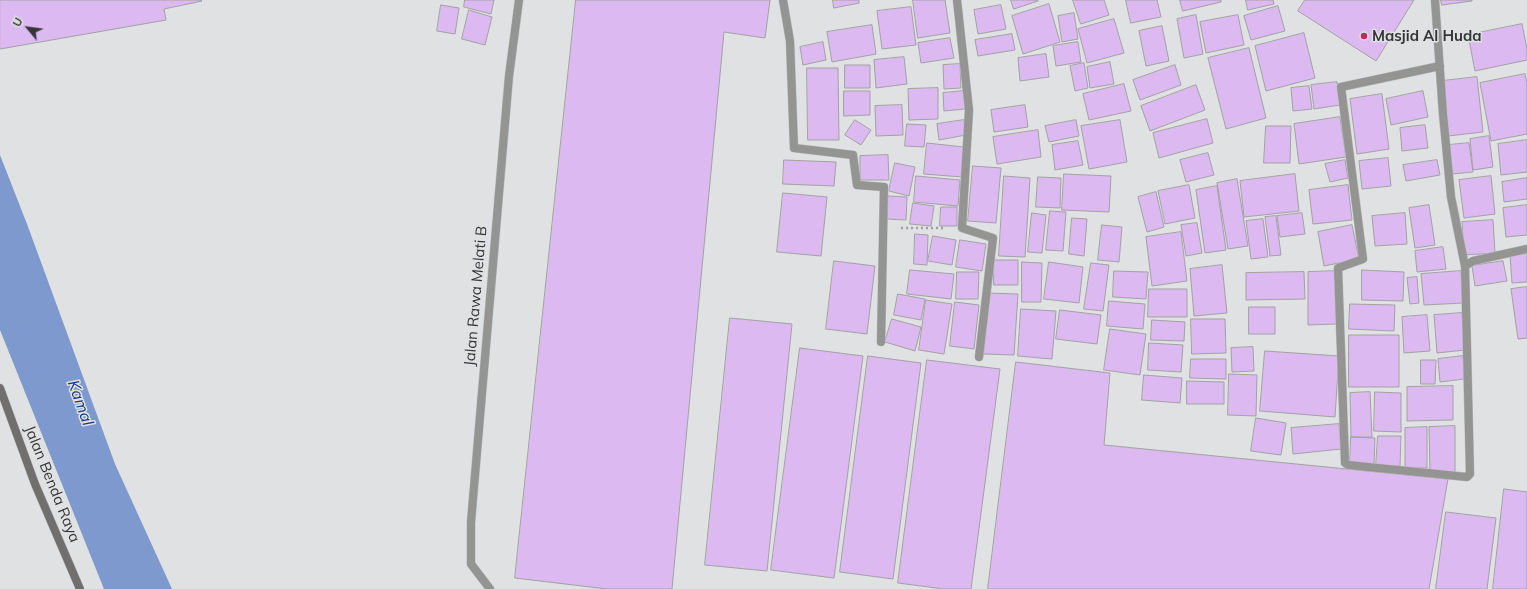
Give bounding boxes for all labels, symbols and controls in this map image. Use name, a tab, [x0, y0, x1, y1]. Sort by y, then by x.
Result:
north arrow	[8, 8, 48, 48]
text: U	[9, 15, 26, 29]
place label: Masjid Al Huda	[1372, 27, 1482, 45]
marker: Masjid Al Huda	[1359, 31, 1369, 41]
street label: Jalan Rawa Melati B	[461, 225, 491, 367]
water label: Kamal	[63, 378, 97, 428]
street label: Jalan Benda Raya	[20, 423, 84, 545]

